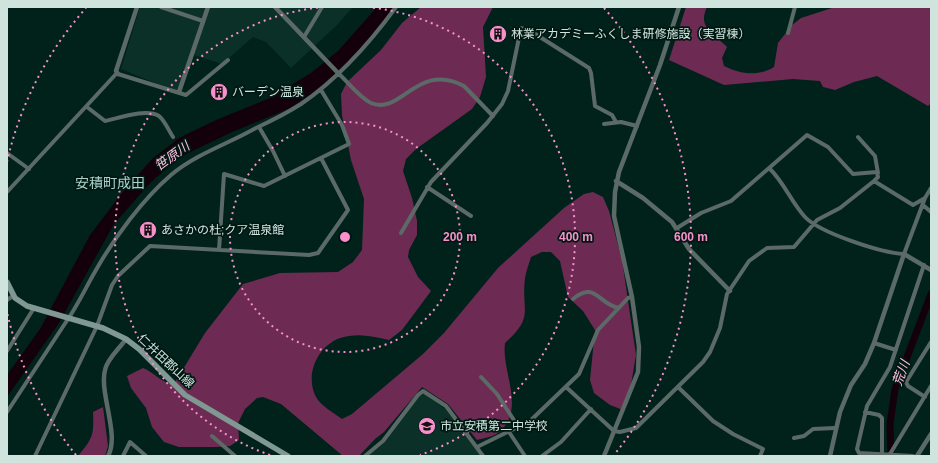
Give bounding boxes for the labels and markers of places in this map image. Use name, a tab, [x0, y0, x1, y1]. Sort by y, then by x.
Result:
building icon: 林業アカデミーふくしま研修施設（実習棟）	[488, 24, 508, 44]
place label: 林業アカデミーふくしま研修施設（実習棟）	[511, 27, 751, 41]
building icon: バーデン温泉	[209, 82, 229, 102]
place label: バーデン温泉	[232, 85, 304, 99]
building icon: あさかの杜;クア温泉館	[138, 220, 158, 240]
place label: あさかの杜;クア温泉館	[161, 223, 284, 237]
centre of rings	[338, 230, 352, 244]
school or university icon: 市立安積第二中学校	[417, 416, 437, 436]
place label: 市立安積第二中学校	[440, 419, 548, 433]

